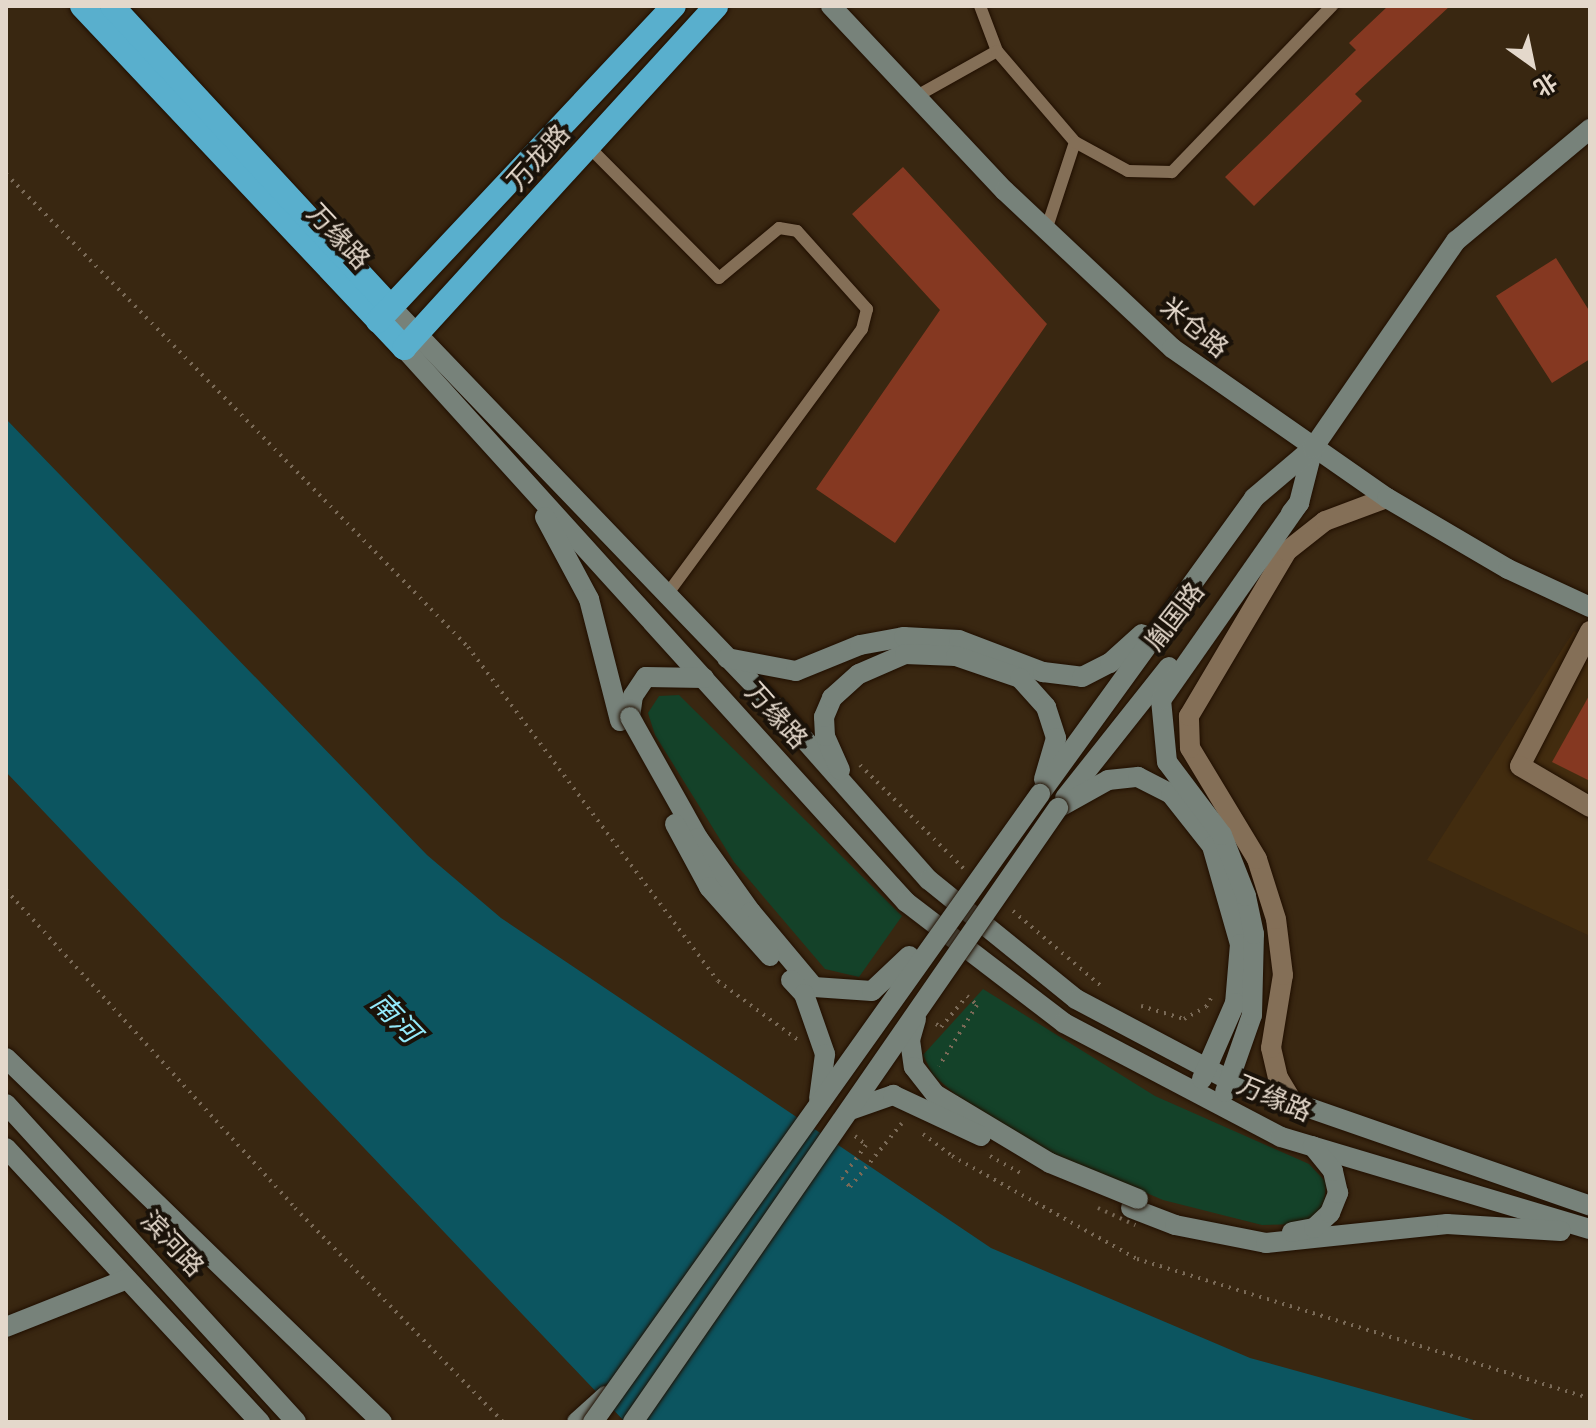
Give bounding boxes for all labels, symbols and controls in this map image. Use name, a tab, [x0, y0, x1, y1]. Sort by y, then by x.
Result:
north arrow	[1492, 24, 1572, 104]
text: 北	[1529, 68, 1561, 101]
street label: 万龙路	[501, 119, 577, 197]
street label: 万缘路	[300, 198, 376, 276]
street label: 米仓路	[1154, 291, 1234, 365]
street label: 胤国路	[1139, 577, 1211, 657]
street label: 万缘路	[738, 677, 814, 755]
water label: 南河	[363, 986, 427, 1050]
street label: 万缘路	[1232, 1069, 1316, 1129]
street label: 滨河路	[134, 1205, 210, 1283]

